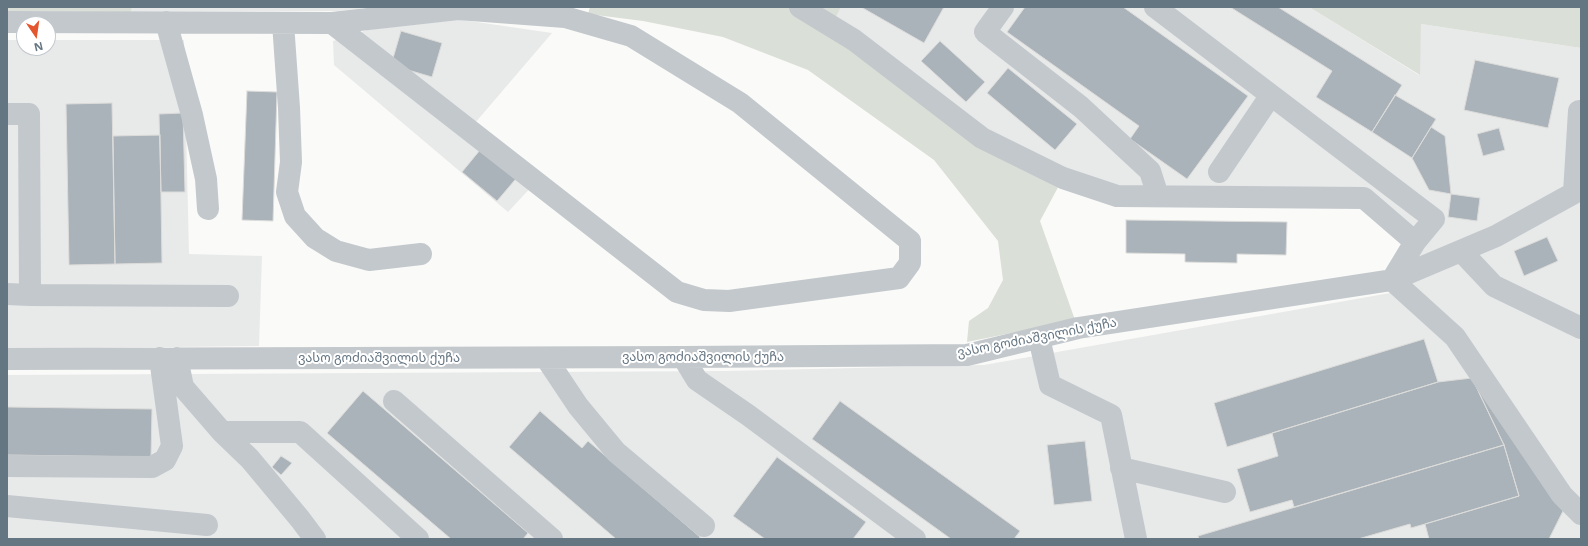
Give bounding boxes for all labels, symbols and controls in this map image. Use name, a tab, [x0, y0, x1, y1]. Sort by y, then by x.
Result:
north arrow	[16, 16, 56, 56]
text: N	[33, 39, 45, 56]
street label: ვასო გოძიაშვილის ქუჩა	[956, 315, 1118, 361]
street label: ვასო გოძიაშვილის ქუჩა	[622, 349, 784, 365]
street label: ვასო გოძიაშვილის ქუჩა	[298, 350, 460, 366]

